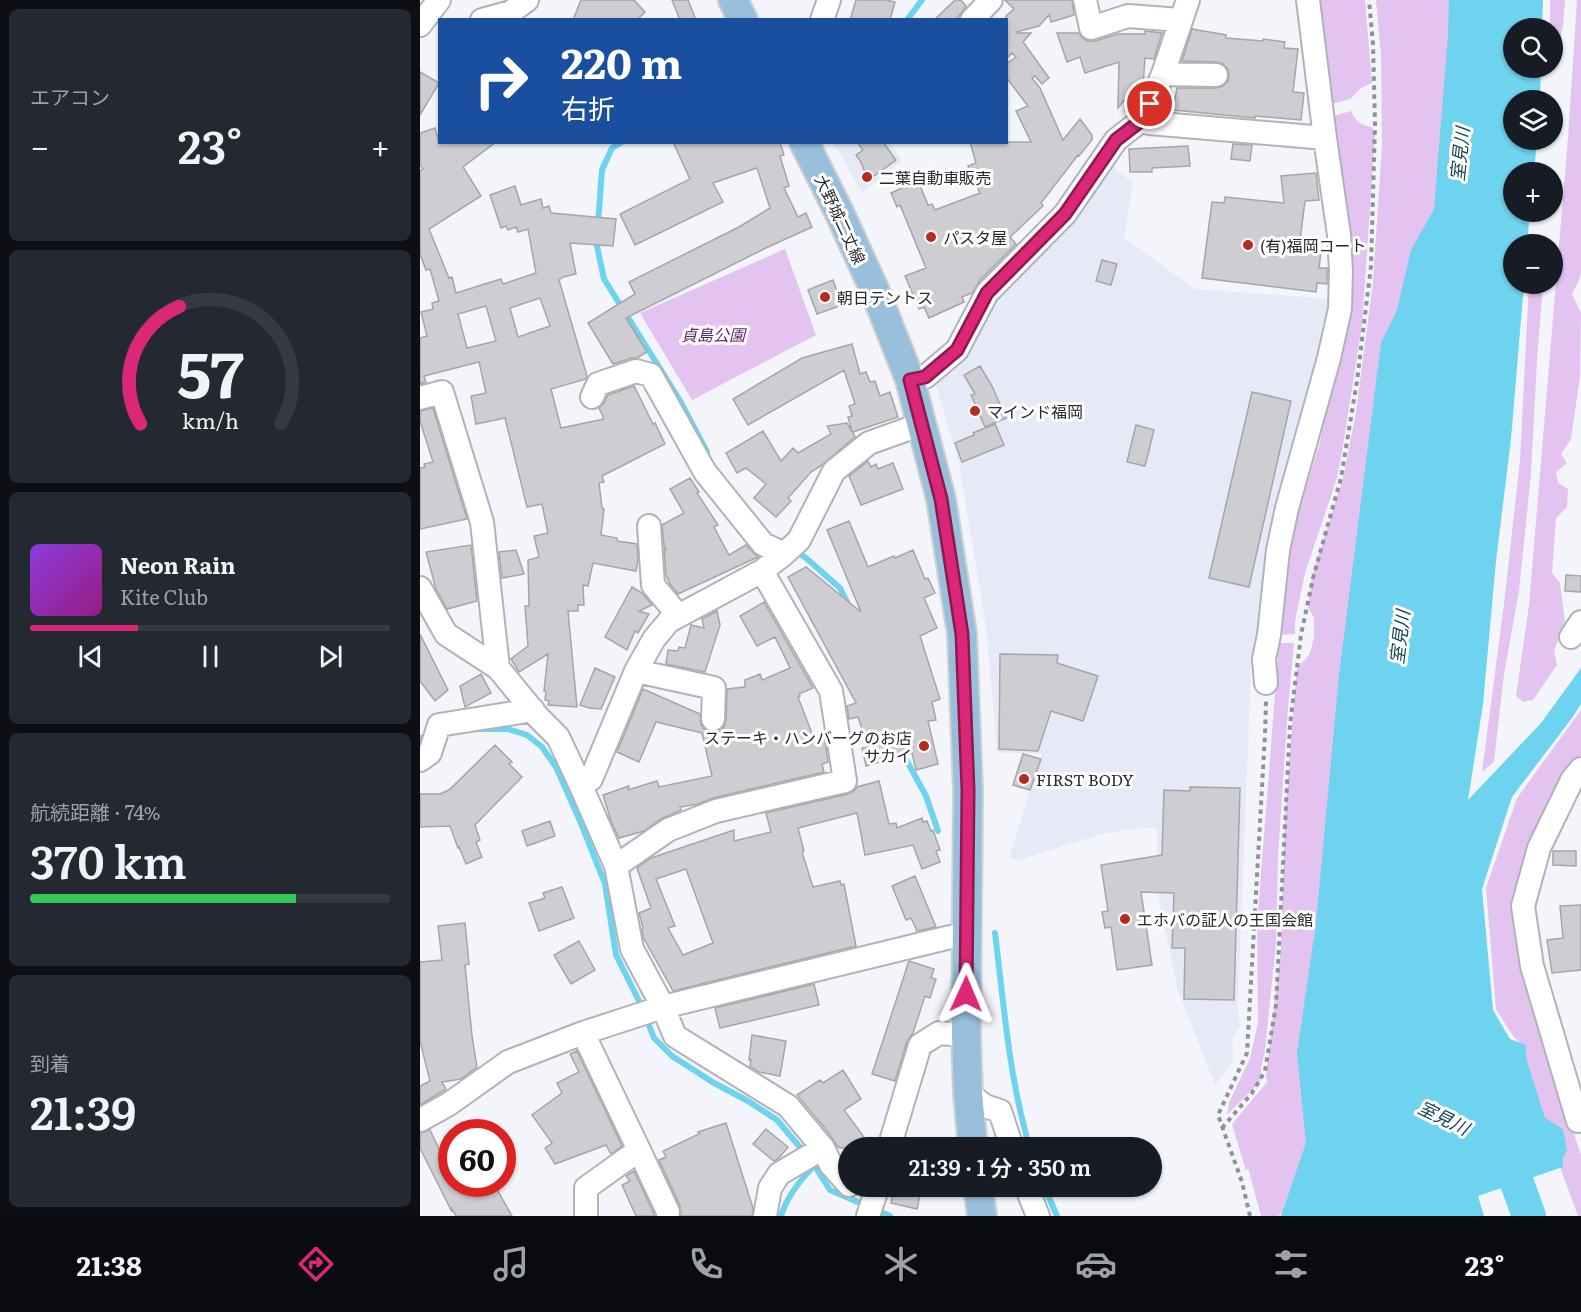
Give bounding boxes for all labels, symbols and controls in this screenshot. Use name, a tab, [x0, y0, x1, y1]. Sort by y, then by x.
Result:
map controls	[1503, 18, 1563, 294]
button: search	[1503, 18, 1563, 78]
text: 220 m	[561, 30, 682, 92]
icon: right	[462, 42, 540, 120]
pin	[1124, 78, 1175, 129]
text: エアコン	[30, 81, 110, 111]
text: 右折	[561, 87, 615, 127]
icon: arrive	[1133, 87, 1166, 120]
button: layers	[1503, 90, 1563, 150]
text: 23°	[178, 111, 242, 178]
text: −	[30, 120, 49, 169]
text: +	[371, 120, 390, 169]
water label: 室見川	[1443, 124, 1475, 182]
button: +	[1503, 162, 1563, 222]
place label: 二葉自動車販売	[879, 165, 991, 189]
street label: 大野城二丈線	[810, 170, 872, 268]
marker: 二葉自動車販売	[860, 170, 874, 184]
place label: パスタ屋	[943, 225, 1007, 249]
marker: パスタ屋	[924, 230, 938, 244]
place label: (有)福岡コート	[1260, 233, 1367, 257]
button: −	[1503, 234, 1563, 294]
marker: (有)福岡コート	[1241, 238, 1255, 252]
place label: 朝日テントス	[837, 285, 933, 309]
marker: 朝日テントス	[818, 290, 832, 304]
park label: 貞島公園	[681, 322, 747, 346]
text: 57	[177, 325, 243, 417]
place label: マインド福岡	[987, 399, 1083, 423]
text: km/h	[181, 404, 239, 436]
marker: マインド福岡	[968, 404, 982, 418]
text: Neon Rain	[120, 548, 236, 581]
text: Kite Club	[120, 581, 208, 611]
water label: 室見川	[1382, 607, 1416, 665]
icon: previous	[74, 640, 107, 673]
icon: pause	[194, 640, 227, 673]
icon: next	[314, 640, 347, 673]
place label: ステーキ・ハンバーグのお店 サカイ	[704, 725, 912, 767]
marker: ステーキ・ハンバーグのお店 サカイ	[917, 739, 931, 753]
place label: FIRST BODY	[1036, 767, 1134, 791]
marker: FIRST BODY	[1017, 772, 1031, 786]
text: 航続距離 · 74%	[30, 796, 161, 826]
text: 370 km	[30, 826, 187, 893]
place label: エホバの証人の王国会館	[1137, 907, 1313, 931]
marker: エホバの証人の王国会館	[1118, 912, 1132, 926]
position arrow	[934, 962, 998, 1026]
text: 到着	[30, 1047, 70, 1077]
text: 21:39	[30, 1077, 136, 1144]
water label: 室見川	[1414, 1093, 1476, 1142]
speed limit sign: 60	[438, 1119, 516, 1197]
text: 21:39 · 1 分 · 350 m	[909, 1150, 1091, 1183]
icon: directions	[295, 1243, 337, 1285]
icon: music	[490, 1243, 532, 1285]
icon: phone	[685, 1243, 727, 1285]
icon: climate	[880, 1243, 922, 1285]
icon: car	[1075, 1243, 1117, 1285]
icon: filters	[1270, 1243, 1312, 1285]
text: 21:38	[77, 1244, 142, 1284]
text: 23°	[1465, 1244, 1504, 1284]

